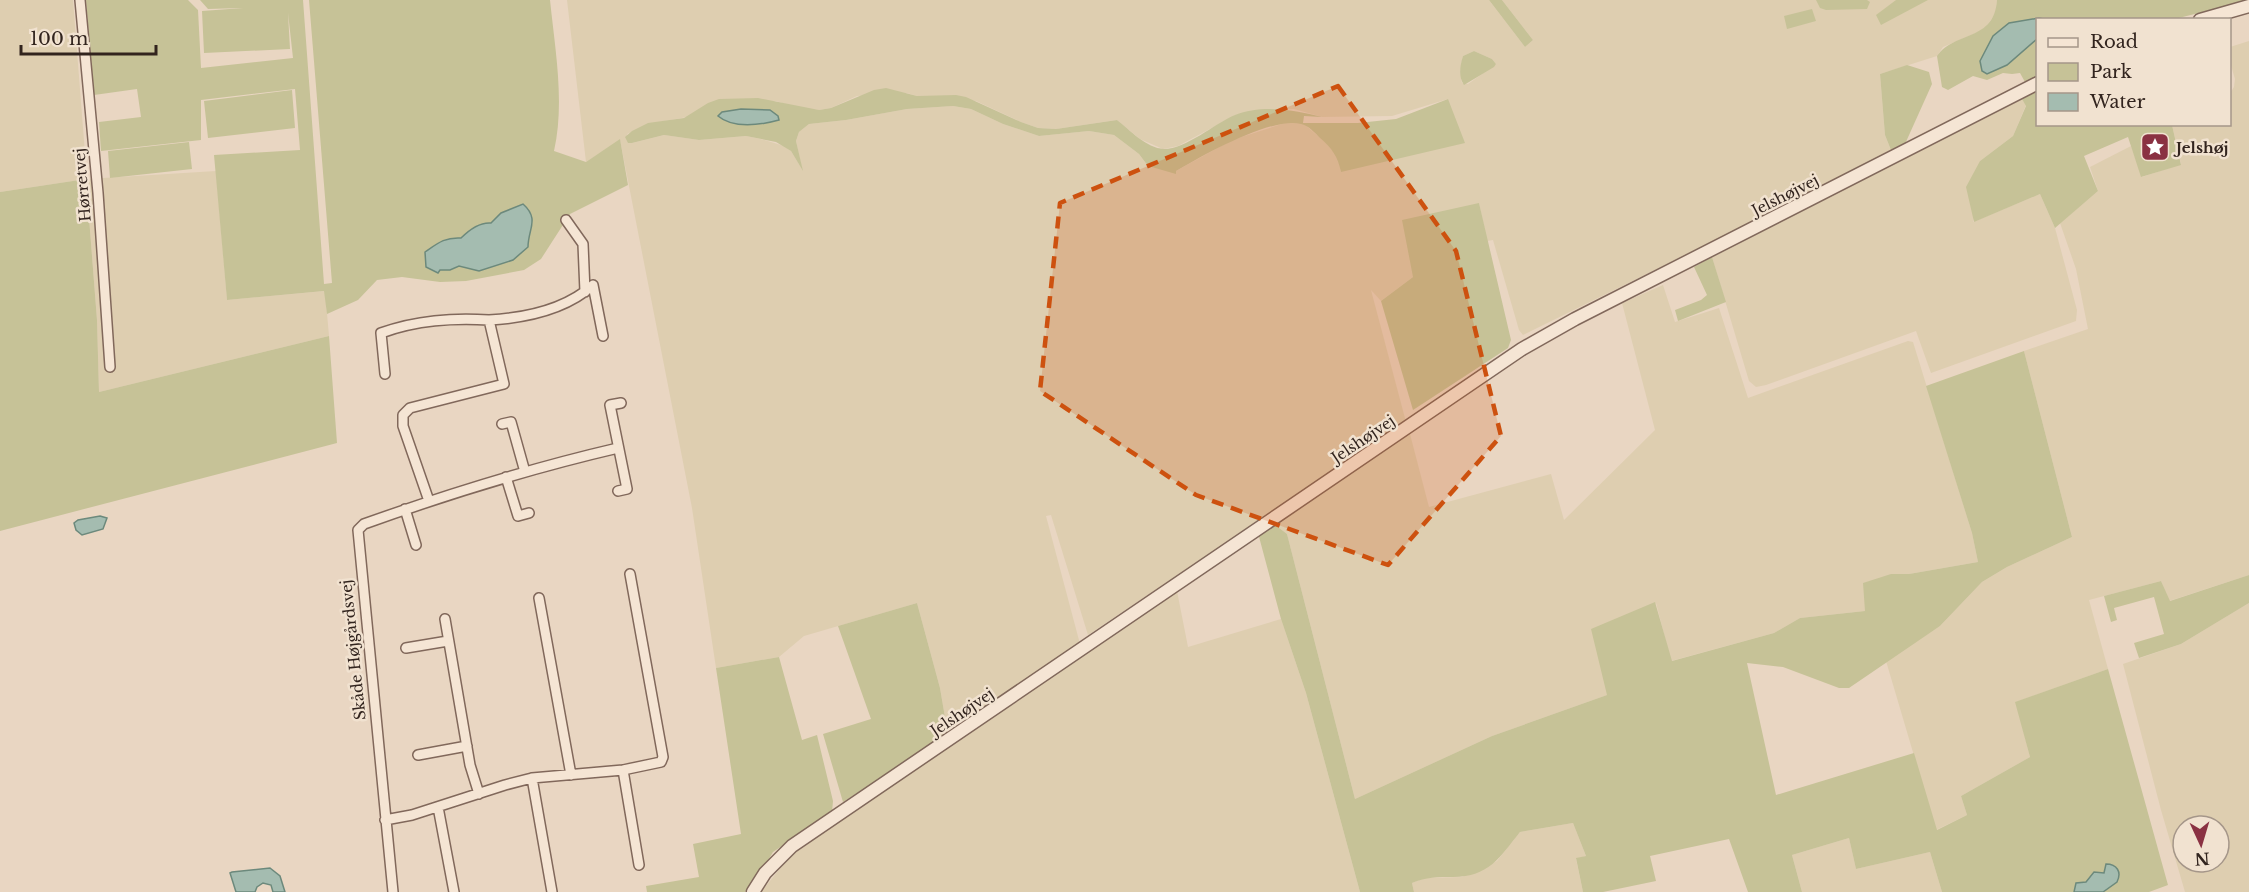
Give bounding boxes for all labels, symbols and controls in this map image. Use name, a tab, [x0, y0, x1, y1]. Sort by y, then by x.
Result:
scale bar	[21, 18, 156, 56]
legend	[2036, 18, 2231, 126]
text: 100 m	[30, 28, 88, 50]
text: Road	[2090, 31, 2138, 53]
text: Park	[2090, 61, 2132, 83]
text: Water	[2089, 91, 2146, 113]
place icon: Jelshøj	[2139, 131, 2171, 163]
place label: Jelshøj	[2173, 138, 2229, 157]
street label: Hørretvej	[69, 147, 95, 223]
street label: Jelshøjvej	[1747, 170, 1822, 221]
street label: Jelshøjvej	[1326, 411, 1398, 468]
street label: Skåde Højgårdsvej	[336, 579, 370, 721]
street label: Jelshøjvej	[925, 684, 997, 741]
north arrow	[2171, 814, 2231, 874]
text: N	[2194, 848, 2210, 869]

